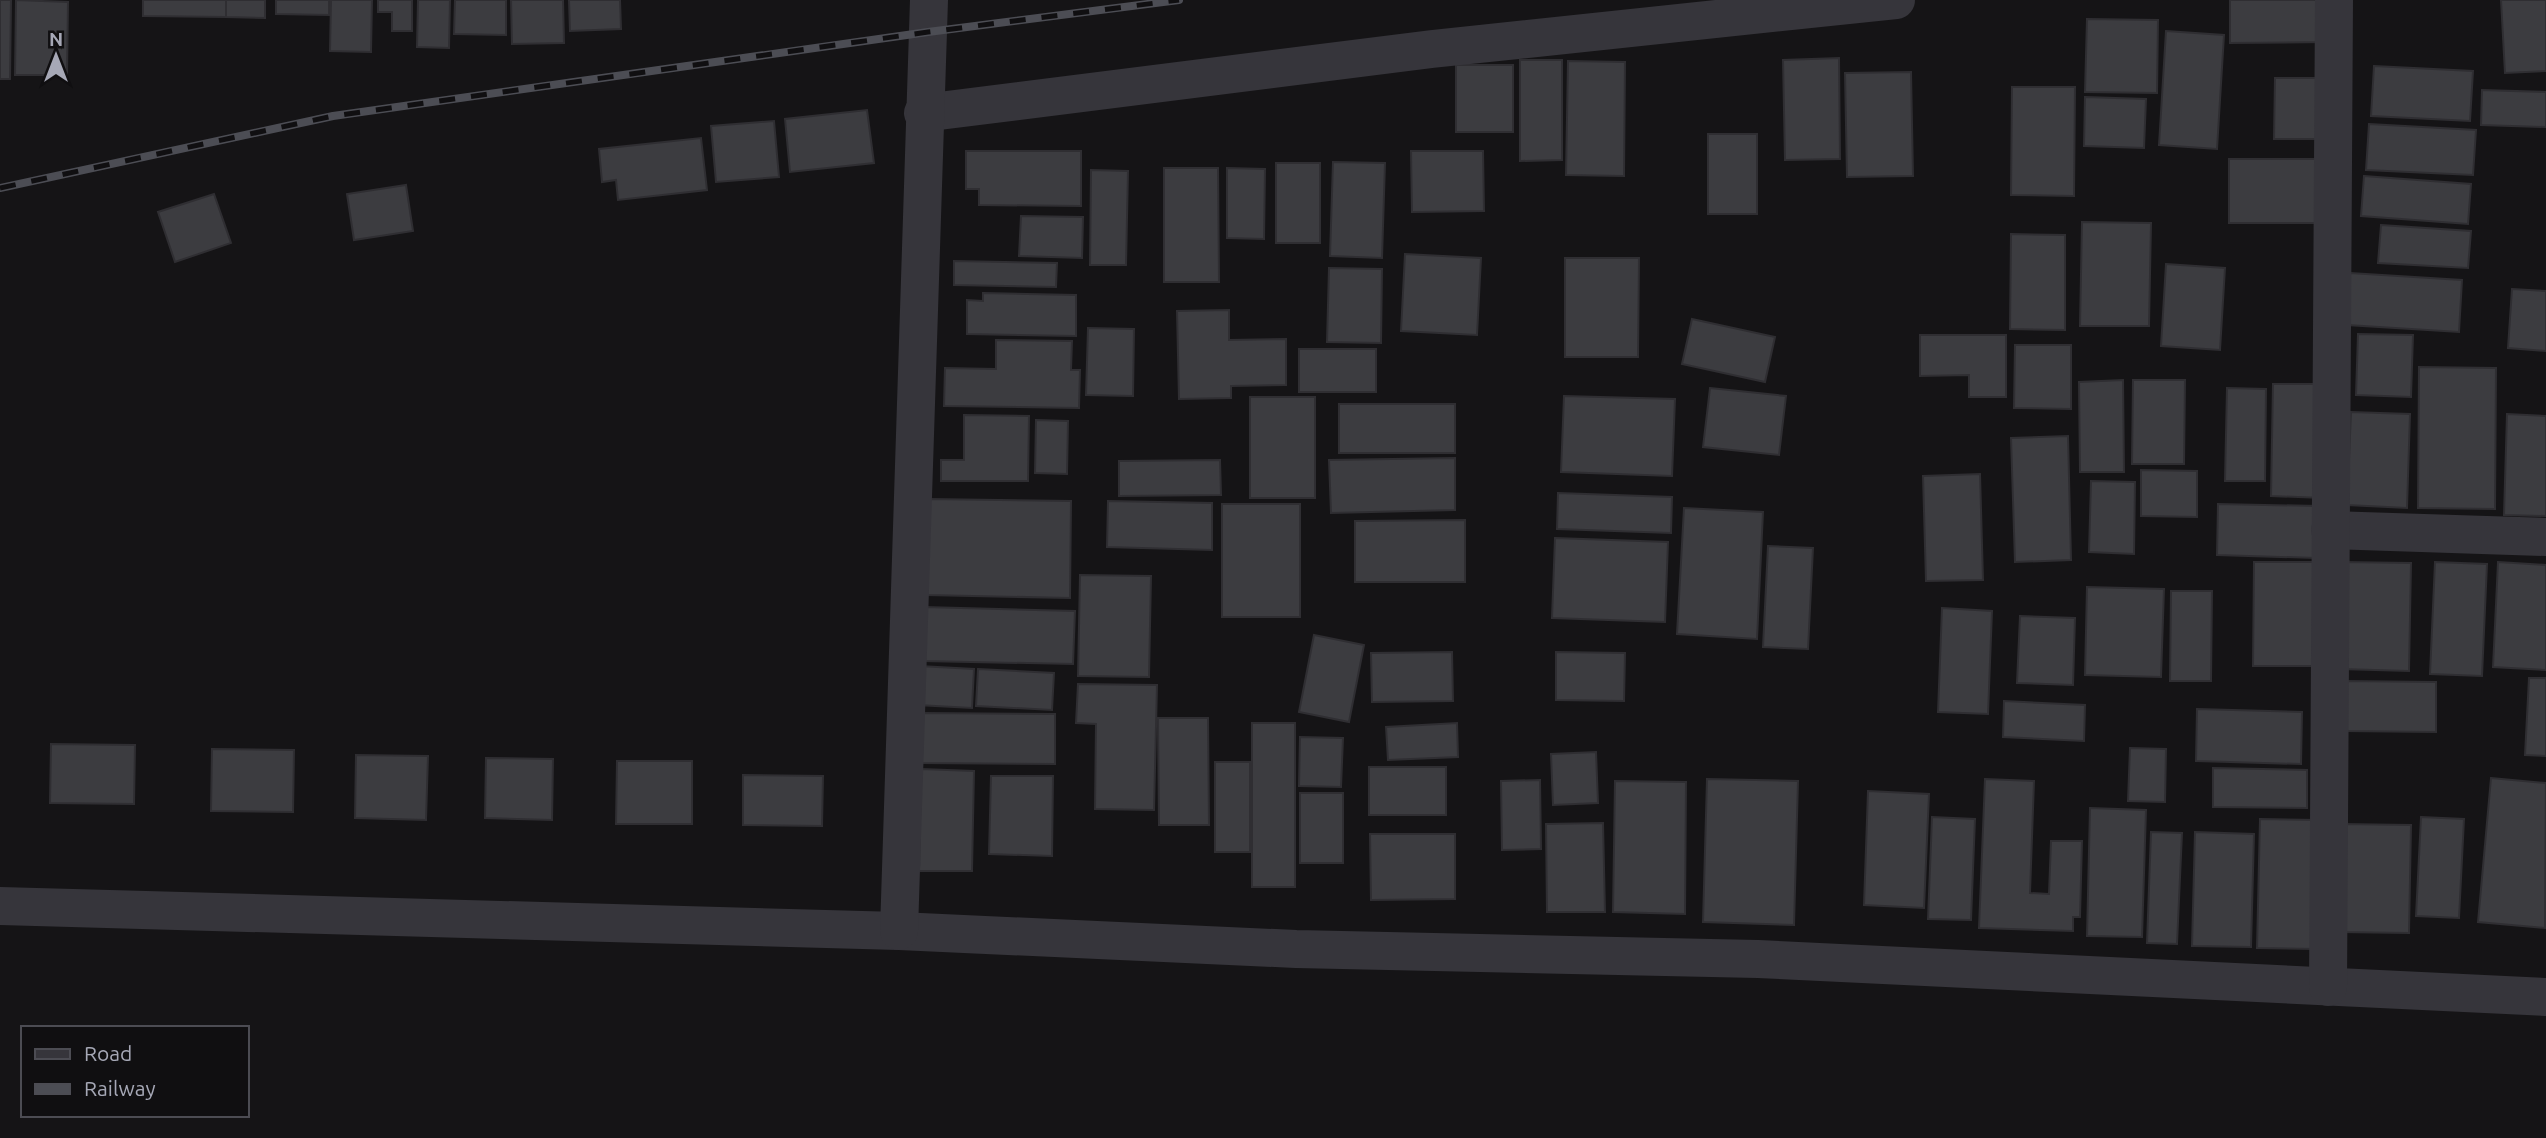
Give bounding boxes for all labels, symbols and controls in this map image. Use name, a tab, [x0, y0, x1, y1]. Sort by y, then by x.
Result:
north arrow	[21, 21, 91, 91]
text: N	[49, 28, 63, 50]
legend	[21, 1026, 248, 1117]
text: Road	[84, 1041, 132, 1065]
text: Railway	[84, 1076, 156, 1100]

